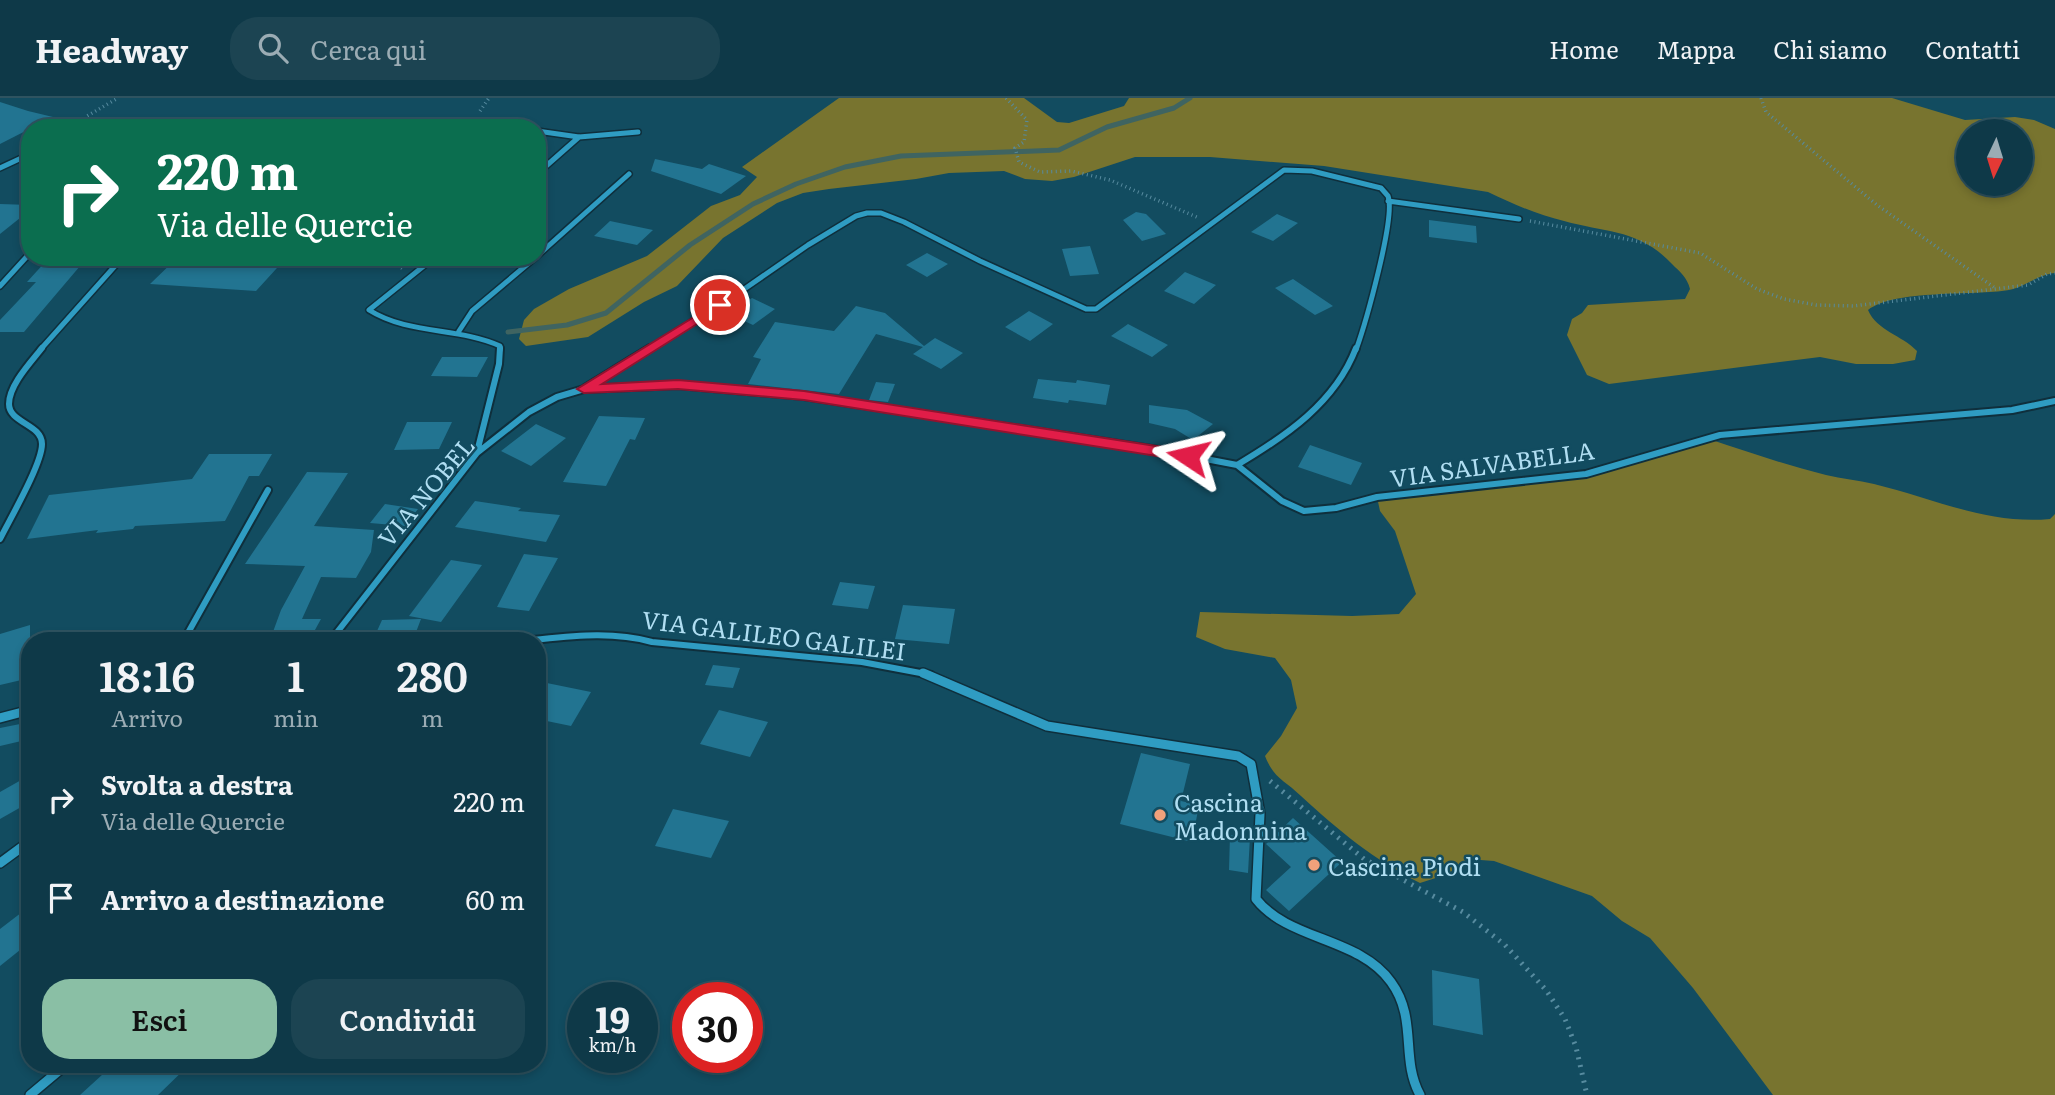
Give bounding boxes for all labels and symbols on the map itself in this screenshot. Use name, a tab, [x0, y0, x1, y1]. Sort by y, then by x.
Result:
north arrow	[1956, 119, 2034, 196]
pin	[690, 275, 750, 335]
position arrow	[1151, 419, 1225, 493]
street label: VIA NOBEL	[368, 428, 482, 554]
street label: VIA SALVABELLA	[1388, 431, 1597, 495]
street label: VIA GALILEO GALILEI	[640, 600, 908, 668]
place label: Cascina Madonnina	[1174, 784, 1307, 847]
marker: Cascina Madonnina	[1152, 807, 1168, 823]
place label: Cascina Piodi	[1328, 848, 1481, 883]
marker: Cascina Piodi	[1306, 857, 1322, 873]
speed limit sign: 30	[672, 982, 763, 1073]

